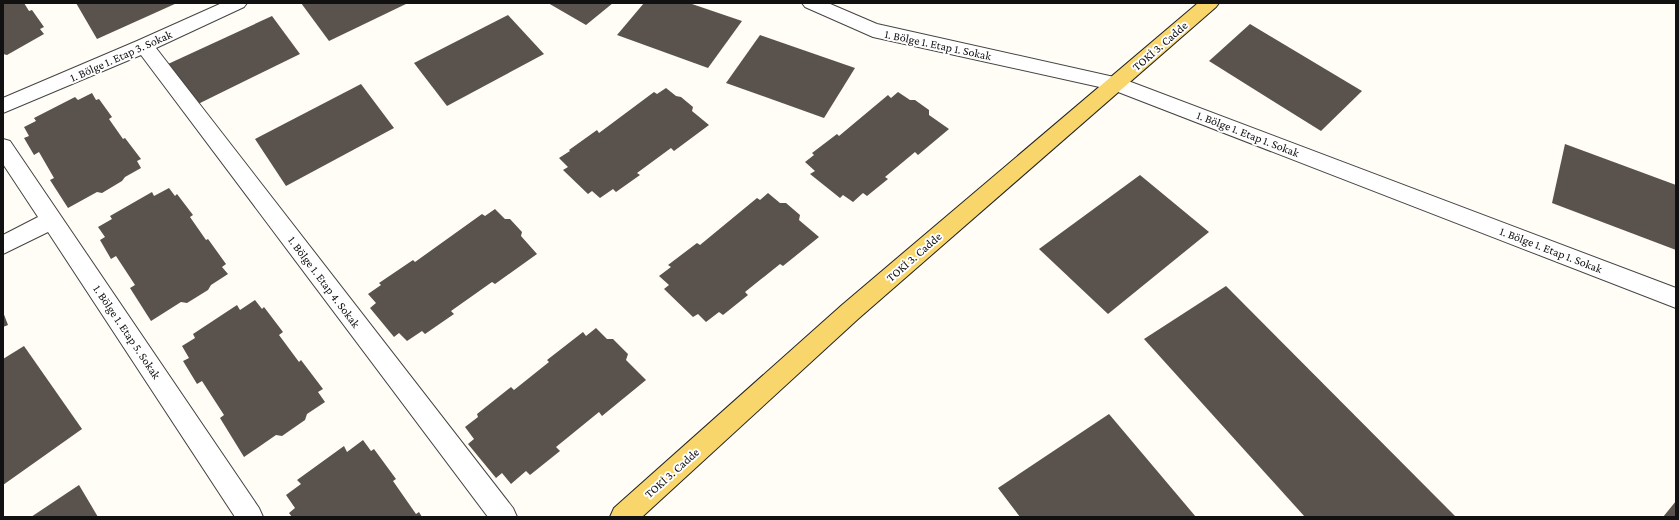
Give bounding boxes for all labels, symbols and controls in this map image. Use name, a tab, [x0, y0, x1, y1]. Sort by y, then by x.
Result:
street label: TOKİ 3. Cadde	[1130, 18, 1190, 74]
street label: 1. Bölge 1. Etap 3. Sokak	[68, 27, 175, 85]
street label: 1. Bölge 1. Etap 1. Sokak	[883, 27, 993, 63]
street label: 1. Bölge 1. Etap 1. Sokak	[1195, 108, 1302, 160]
street label: 1. Bölge 1. Etap 1. Sokak	[1498, 224, 1605, 276]
street label: TOKİ 3. Cadde	[884, 229, 944, 285]
street label: 1. Bölge 1. Etap 4. Sokak	[285, 233, 363, 331]
street label: 1. Bölge 1. Etap 5. Sokak	[90, 282, 164, 382]
street label: TOKİ 3. Cadde	[642, 445, 702, 501]

